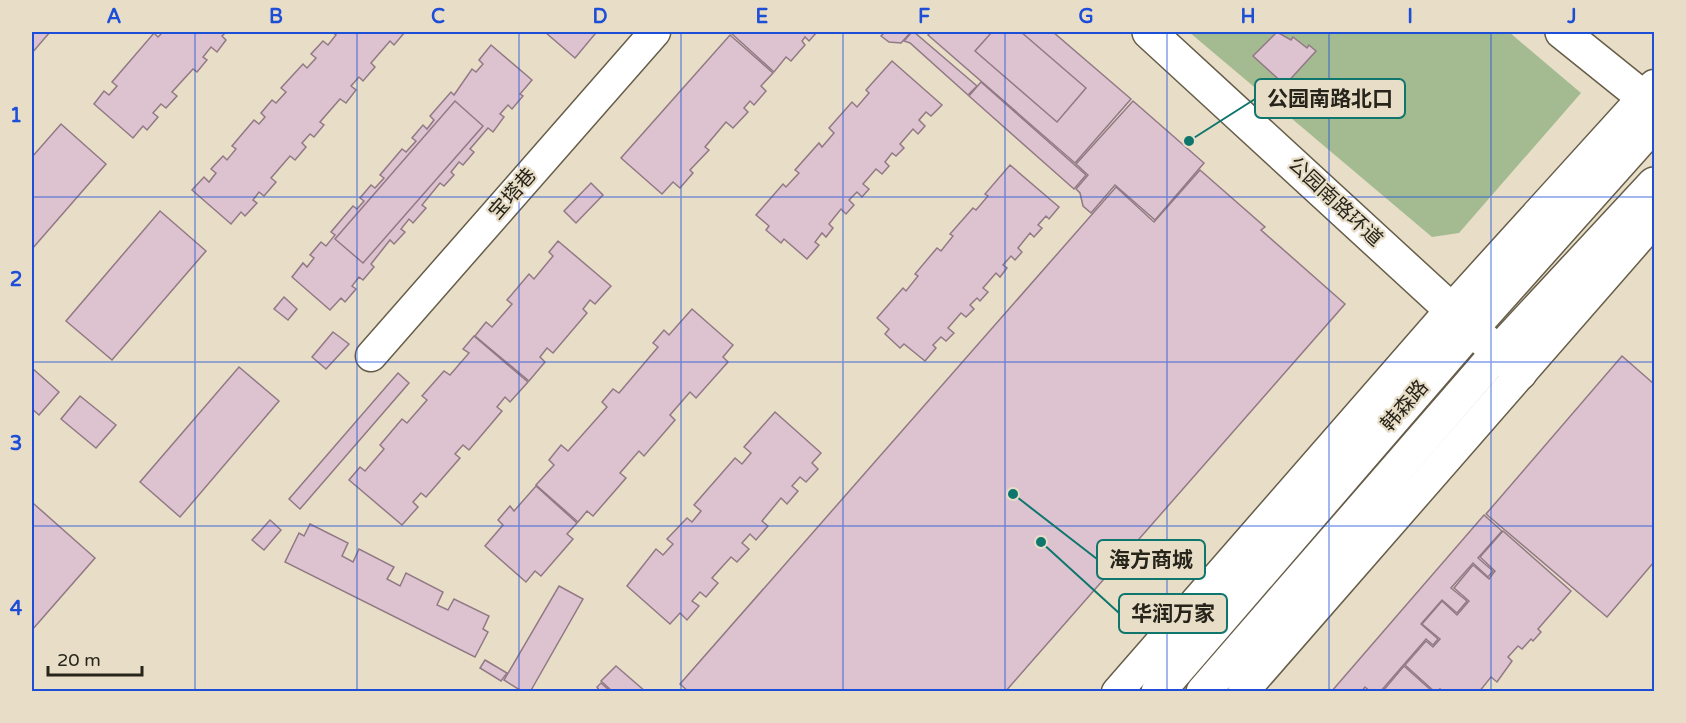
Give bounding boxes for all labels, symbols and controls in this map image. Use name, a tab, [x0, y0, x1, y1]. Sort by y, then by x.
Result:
text: A	[107, 5, 122, 29]
text: B	[269, 5, 283, 29]
text: C	[431, 5, 445, 29]
text: D	[592, 5, 608, 29]
text: E	[756, 5, 769, 29]
text: F	[918, 5, 930, 29]
text: G	[1078, 5, 1094, 29]
text: H	[1240, 5, 1256, 29]
text: I	[1407, 5, 1413, 29]
text: J	[1566, 5, 1577, 29]
callout: 公园南路北口	[1255, 79, 1405, 118]
text: 公园南路北口	[1267, 87, 1393, 112]
text: 1	[10, 104, 22, 128]
street label: 公园南路环道	[1283, 152, 1387, 252]
street label: 宝塔巷	[484, 163, 542, 225]
text: 2	[10, 268, 22, 292]
street label: 韩森路	[1376, 375, 1434, 437]
text: 3	[10, 432, 22, 456]
callout: 海方商城	[1097, 540, 1205, 579]
text: 海方商城	[1109, 548, 1193, 573]
callout: 华润万家	[1119, 594, 1227, 633]
text: 4	[10, 597, 23, 621]
text: 华润万家	[1131, 602, 1215, 627]
scale bar	[48, 639, 142, 677]
text: 20 m	[57, 649, 101, 671]

